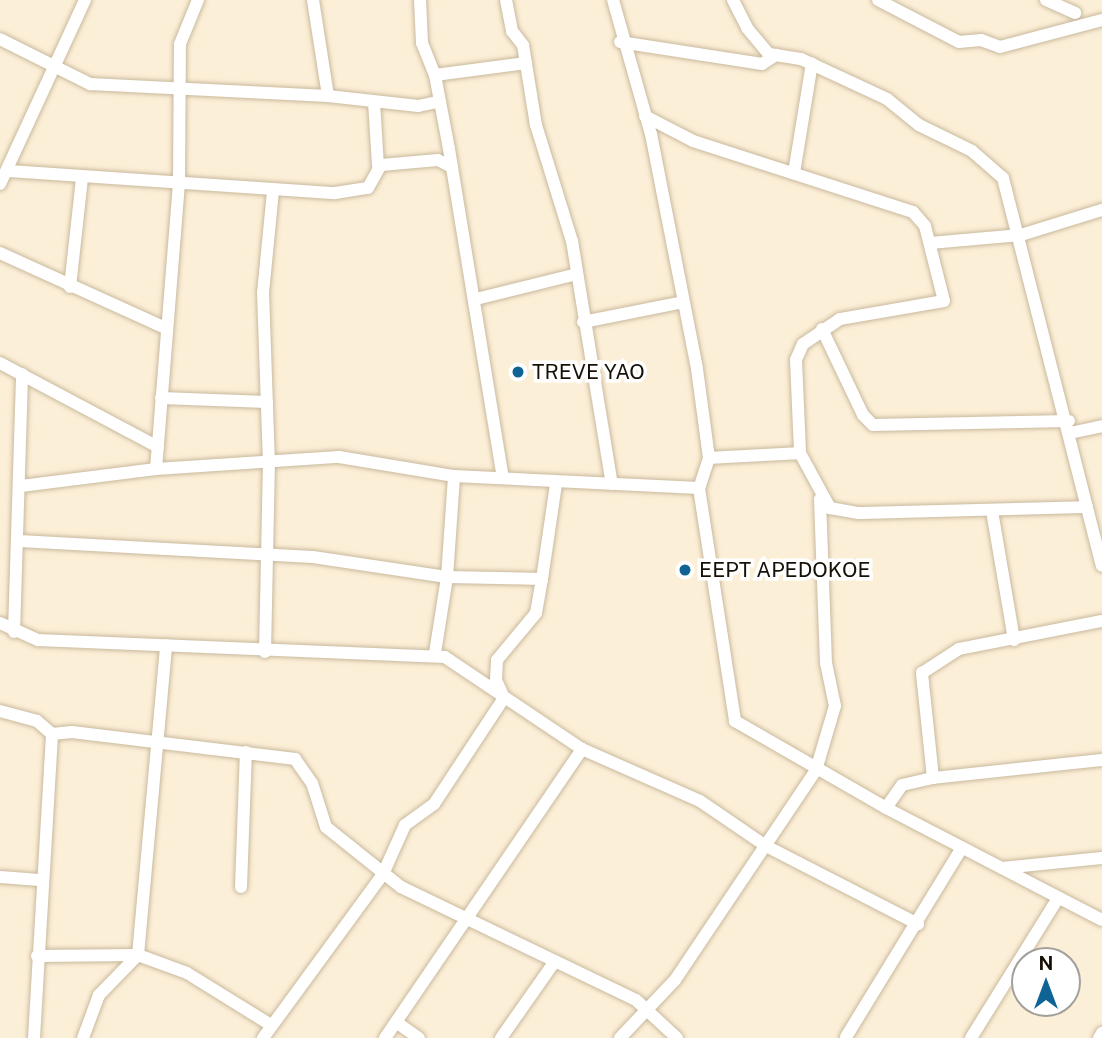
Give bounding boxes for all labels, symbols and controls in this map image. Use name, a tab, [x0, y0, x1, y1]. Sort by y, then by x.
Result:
place label: TREVE YAO	[532, 359, 645, 385]
marker: TREVE YAO	[510, 364, 526, 380]
place label: EEPT APEDOKOE	[699, 557, 870, 583]
marker: EEPT APEDOKOE	[677, 562, 693, 578]
north arrow	[1011, 947, 1081, 1017]
text: N	[1039, 952, 1053, 974]

